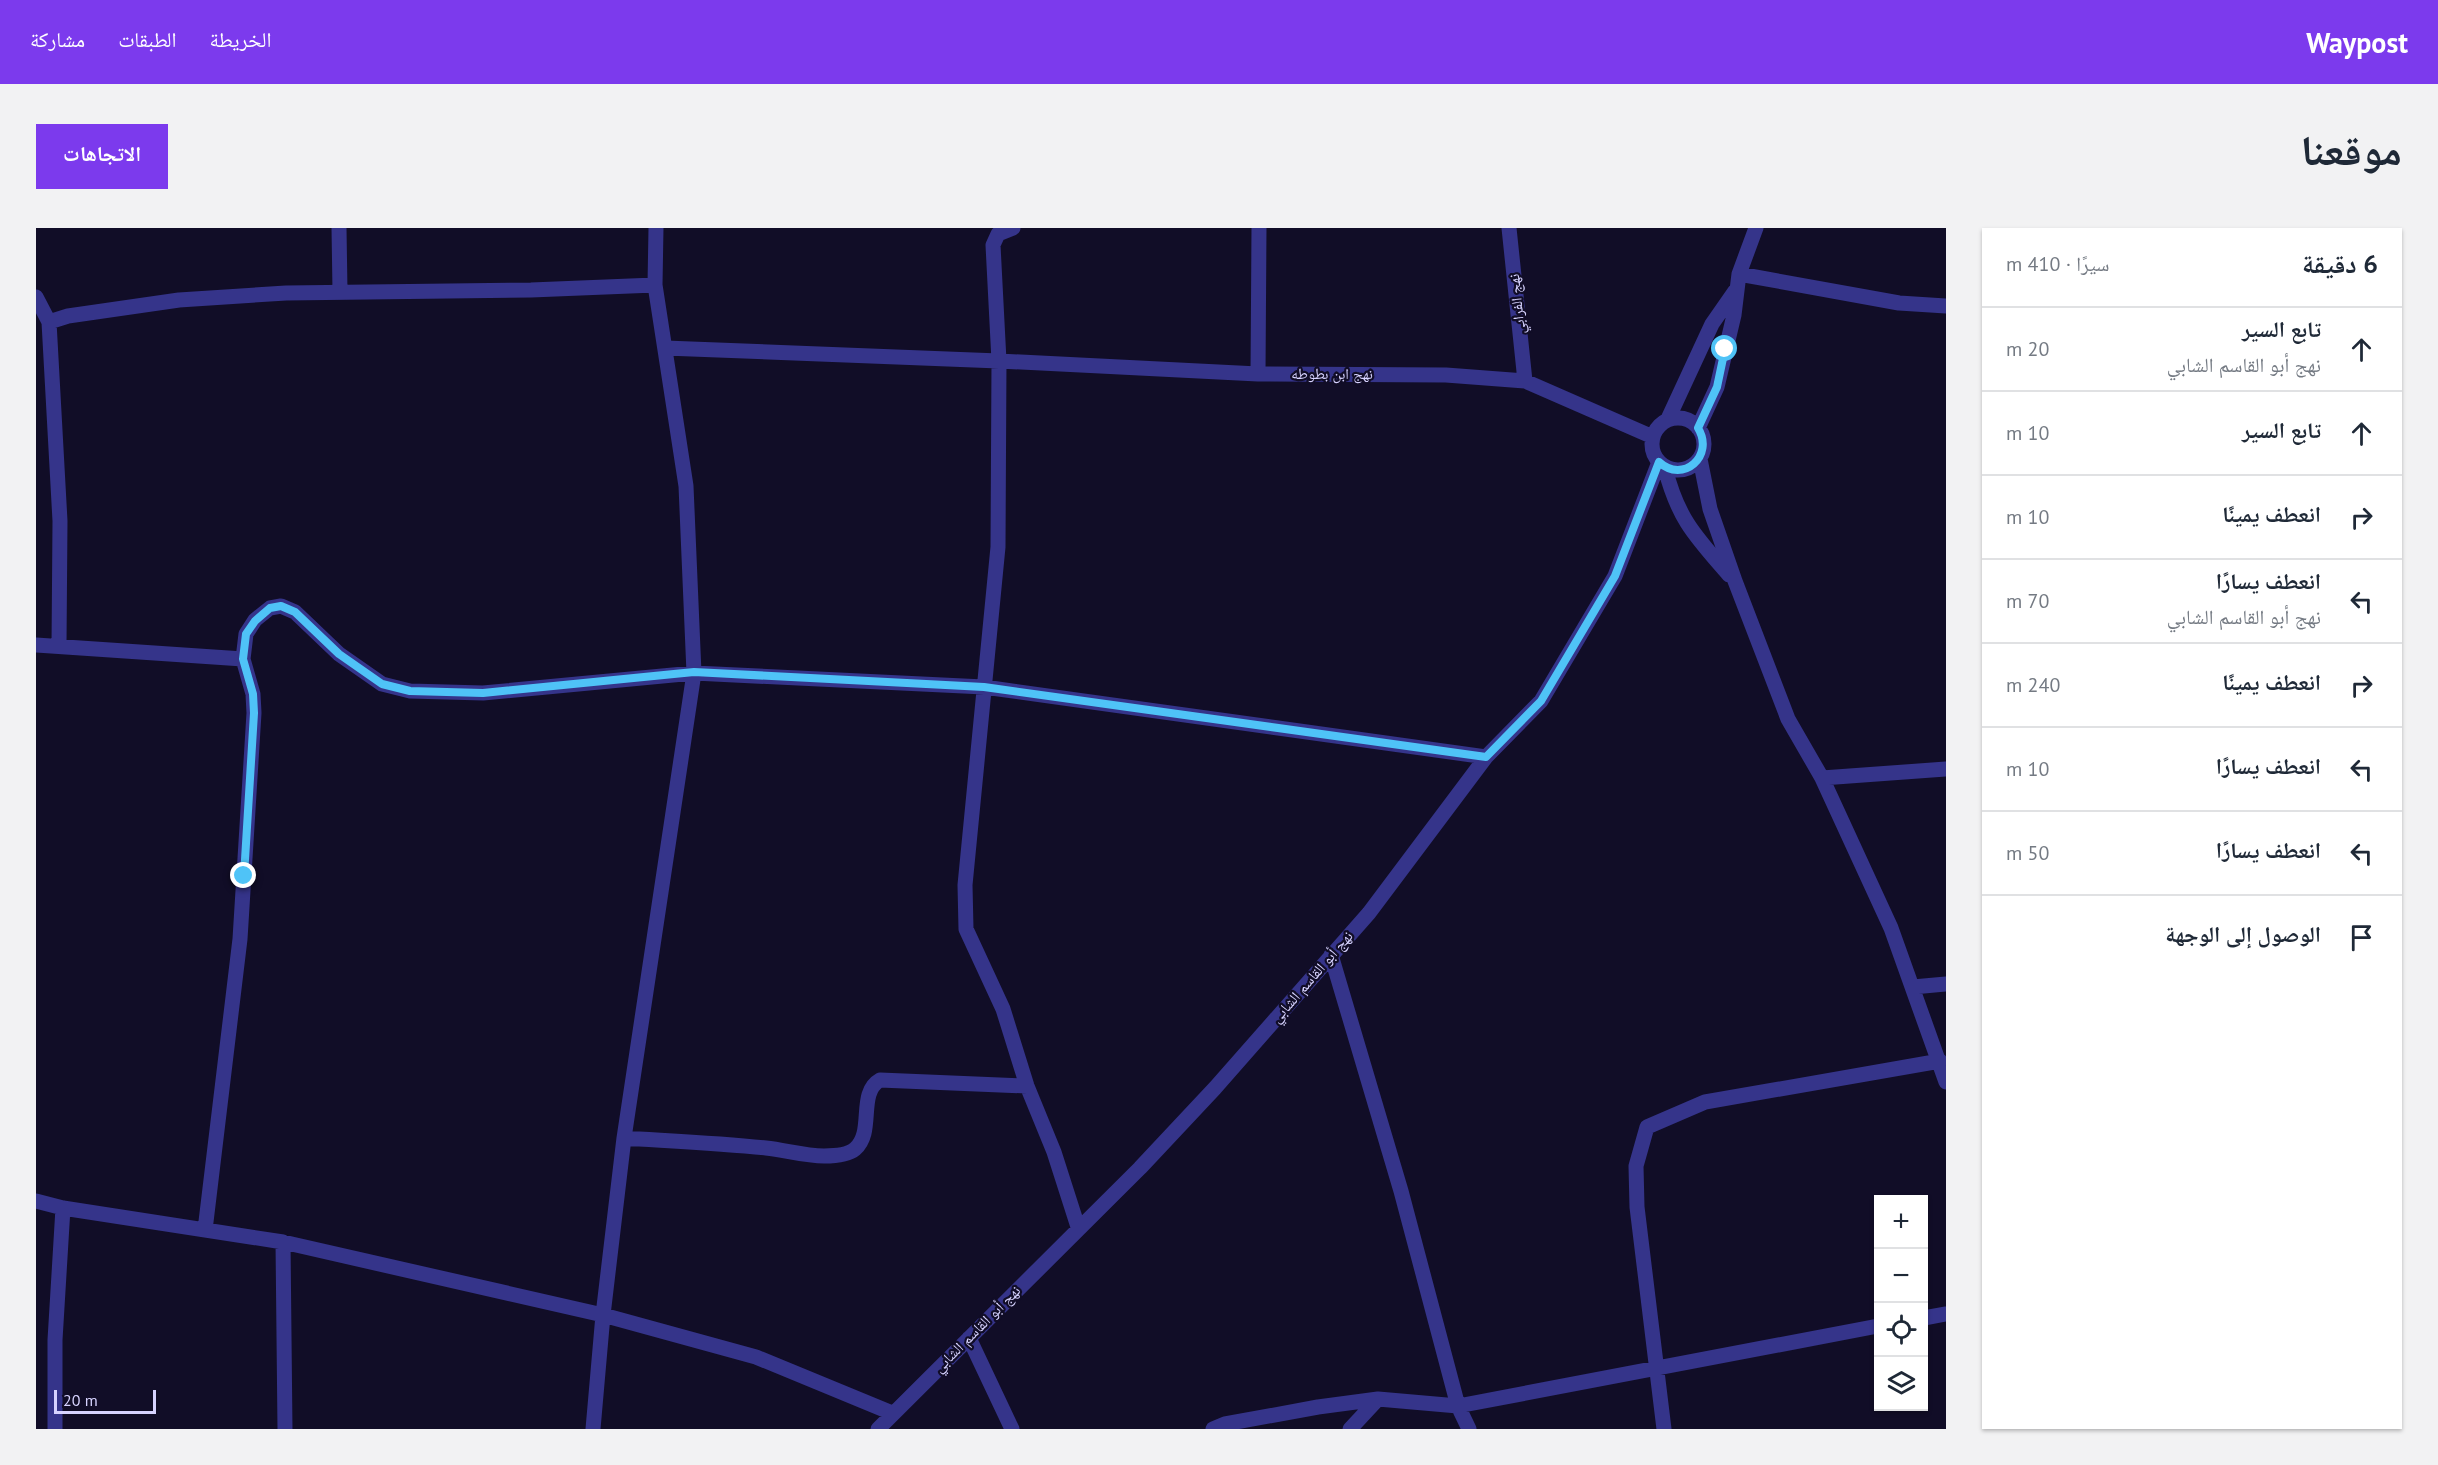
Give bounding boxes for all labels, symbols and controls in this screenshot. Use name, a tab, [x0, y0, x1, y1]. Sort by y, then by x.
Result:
text: Waypost	[2306, 24, 2408, 61]
text: مشاركة	[30, 26, 85, 53]
text: الطبقات	[118, 26, 177, 53]
text: الخريطة	[210, 26, 271, 53]
text: موقعنا	[2301, 122, 2402, 177]
button: الاتجاهات	[36, 124, 168, 189]
text: 6 دقيقة	[2302, 247, 2378, 280]
text: سيرًا · 410 m	[2006, 251, 2110, 277]
street label: نهج الفرابي	[1504, 273, 1532, 335]
text: تابع السير	[2242, 315, 2321, 343]
icon: ahead	[2345, 333, 2378, 366]
route start	[1711, 335, 1737, 361]
text: 20 m	[2006, 336, 2049, 362]
text: نهج أبو القاسم الشابي	[2167, 352, 2321, 378]
street label: نهج ابن بطوطه	[1291, 364, 1373, 384]
text: تابع السير	[2242, 416, 2321, 444]
icon: ahead	[2345, 417, 2378, 450]
text: 10 m	[2006, 420, 2049, 446]
text: انعطف يمينًا	[2222, 500, 2321, 528]
icon: right	[2345, 501, 2378, 534]
text: 10 m	[2006, 504, 2049, 530]
text: انعطف يسارًا	[2216, 567, 2321, 595]
icon: left	[2345, 585, 2378, 618]
text: 70 m	[2006, 588, 2049, 614]
text: نهج أبو القاسم الشابي	[2167, 604, 2321, 630]
text: انعطف يمينًا	[2222, 668, 2321, 696]
icon: right	[2345, 669, 2378, 702]
text: 240 m	[2006, 672, 2060, 698]
text: انعطف يسارًا	[2216, 752, 2321, 780]
icon: left	[2345, 753, 2378, 786]
text: 10 m	[2006, 756, 2049, 782]
text: انعطف يسارًا	[2216, 836, 2321, 864]
icon: left	[2345, 837, 2378, 870]
text: 50 m	[2006, 840, 2049, 866]
route end	[230, 862, 256, 888]
text: الوصول إلى الوجهة	[2165, 920, 2321, 948]
icon: arrive	[2345, 921, 2378, 954]
street label: نهج أبو القاسم الشابي	[1267, 927, 1359, 1028]
map controls	[1874, 1195, 1928, 1411]
button: +	[1874, 1195, 1928, 1249]
button: −	[1874, 1249, 1928, 1303]
street label: نهج أبو القاسم الشابي	[929, 1281, 1026, 1378]
button: locate	[1874, 1303, 1928, 1357]
button: layers	[1874, 1357, 1928, 1411]
scale bar	[54, 1387, 156, 1414]
text: 20 m	[63, 1390, 98, 1410]

